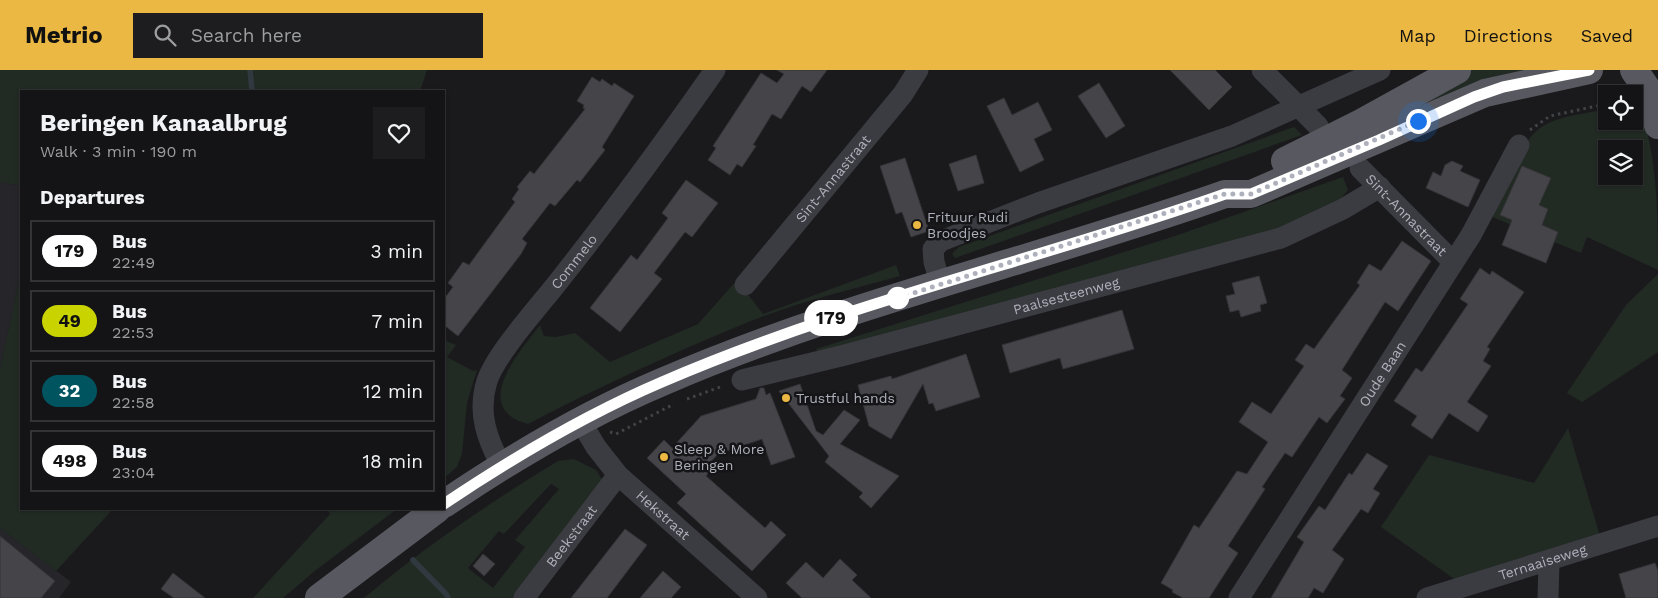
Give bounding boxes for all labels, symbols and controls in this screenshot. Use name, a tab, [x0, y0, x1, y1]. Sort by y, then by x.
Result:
search box	[133, 13, 483, 58]
text: Metrio	[25, 21, 103, 49]
icon: search	[151, 21, 179, 49]
text: Search here	[191, 24, 302, 47]
text: Map	[1399, 25, 1436, 46]
text: Directions	[1464, 25, 1553, 46]
text: Saved	[1581, 25, 1633, 46]
map controls	[1598, 85, 1643, 185]
button: locate	[1598, 85, 1643, 130]
button: heart	[373, 107, 425, 159]
text: Beringen Kanaalbrug	[40, 109, 287, 137]
your location	[1406, 109, 1431, 134]
street label: Sint-Annastraat	[792, 132, 874, 226]
button: layers	[1598, 140, 1643, 185]
text: Walk · 3 min · 190 m	[40, 142, 197, 161]
street label: Sint-Annastraat	[1363, 171, 1450, 259]
text: Departures	[40, 186, 145, 209]
place label: Frituur Rudi Broodjes	[927, 209, 1008, 241]
marker: Frituur Rudi Broodjes	[911, 219, 923, 231]
text: Bus	[112, 230, 147, 253]
street label: Commelo	[548, 231, 600, 292]
text: 179	[55, 240, 84, 261]
text: 3 min	[371, 240, 423, 263]
text: 22:49	[112, 253, 155, 272]
street label: Paalsesteenweg	[1011, 274, 1122, 318]
unlabelled marker	[887, 287, 909, 309]
text: Bus	[112, 300, 147, 323]
line badge: 179	[802, 302, 860, 334]
text: 179	[816, 307, 846, 328]
text: 49	[58, 310, 81, 331]
text: 7 min	[372, 310, 423, 333]
text: 22:53	[112, 323, 154, 342]
street label: Oude Baan	[1355, 338, 1409, 410]
text: Bus	[112, 370, 147, 393]
text: 32	[59, 380, 80, 401]
text: 12 min	[363, 380, 423, 403]
place label: Trustful hands	[796, 390, 895, 406]
marker: Trustful hands	[780, 392, 792, 404]
text: 22:58	[112, 393, 155, 412]
text: Bus	[112, 440, 147, 463]
place label: Sleep & More Beringen	[674, 441, 764, 473]
text: 498	[52, 450, 87, 471]
text: 18 min	[362, 450, 423, 473]
marker: Sleep & More Beringen	[658, 451, 670, 463]
text: 23:04	[112, 463, 155, 482]
street label: Hekstraat	[633, 487, 693, 543]
street label: Beekstraat	[543, 502, 600, 570]
street label: Ternaaiseweg	[1497, 541, 1589, 583]

